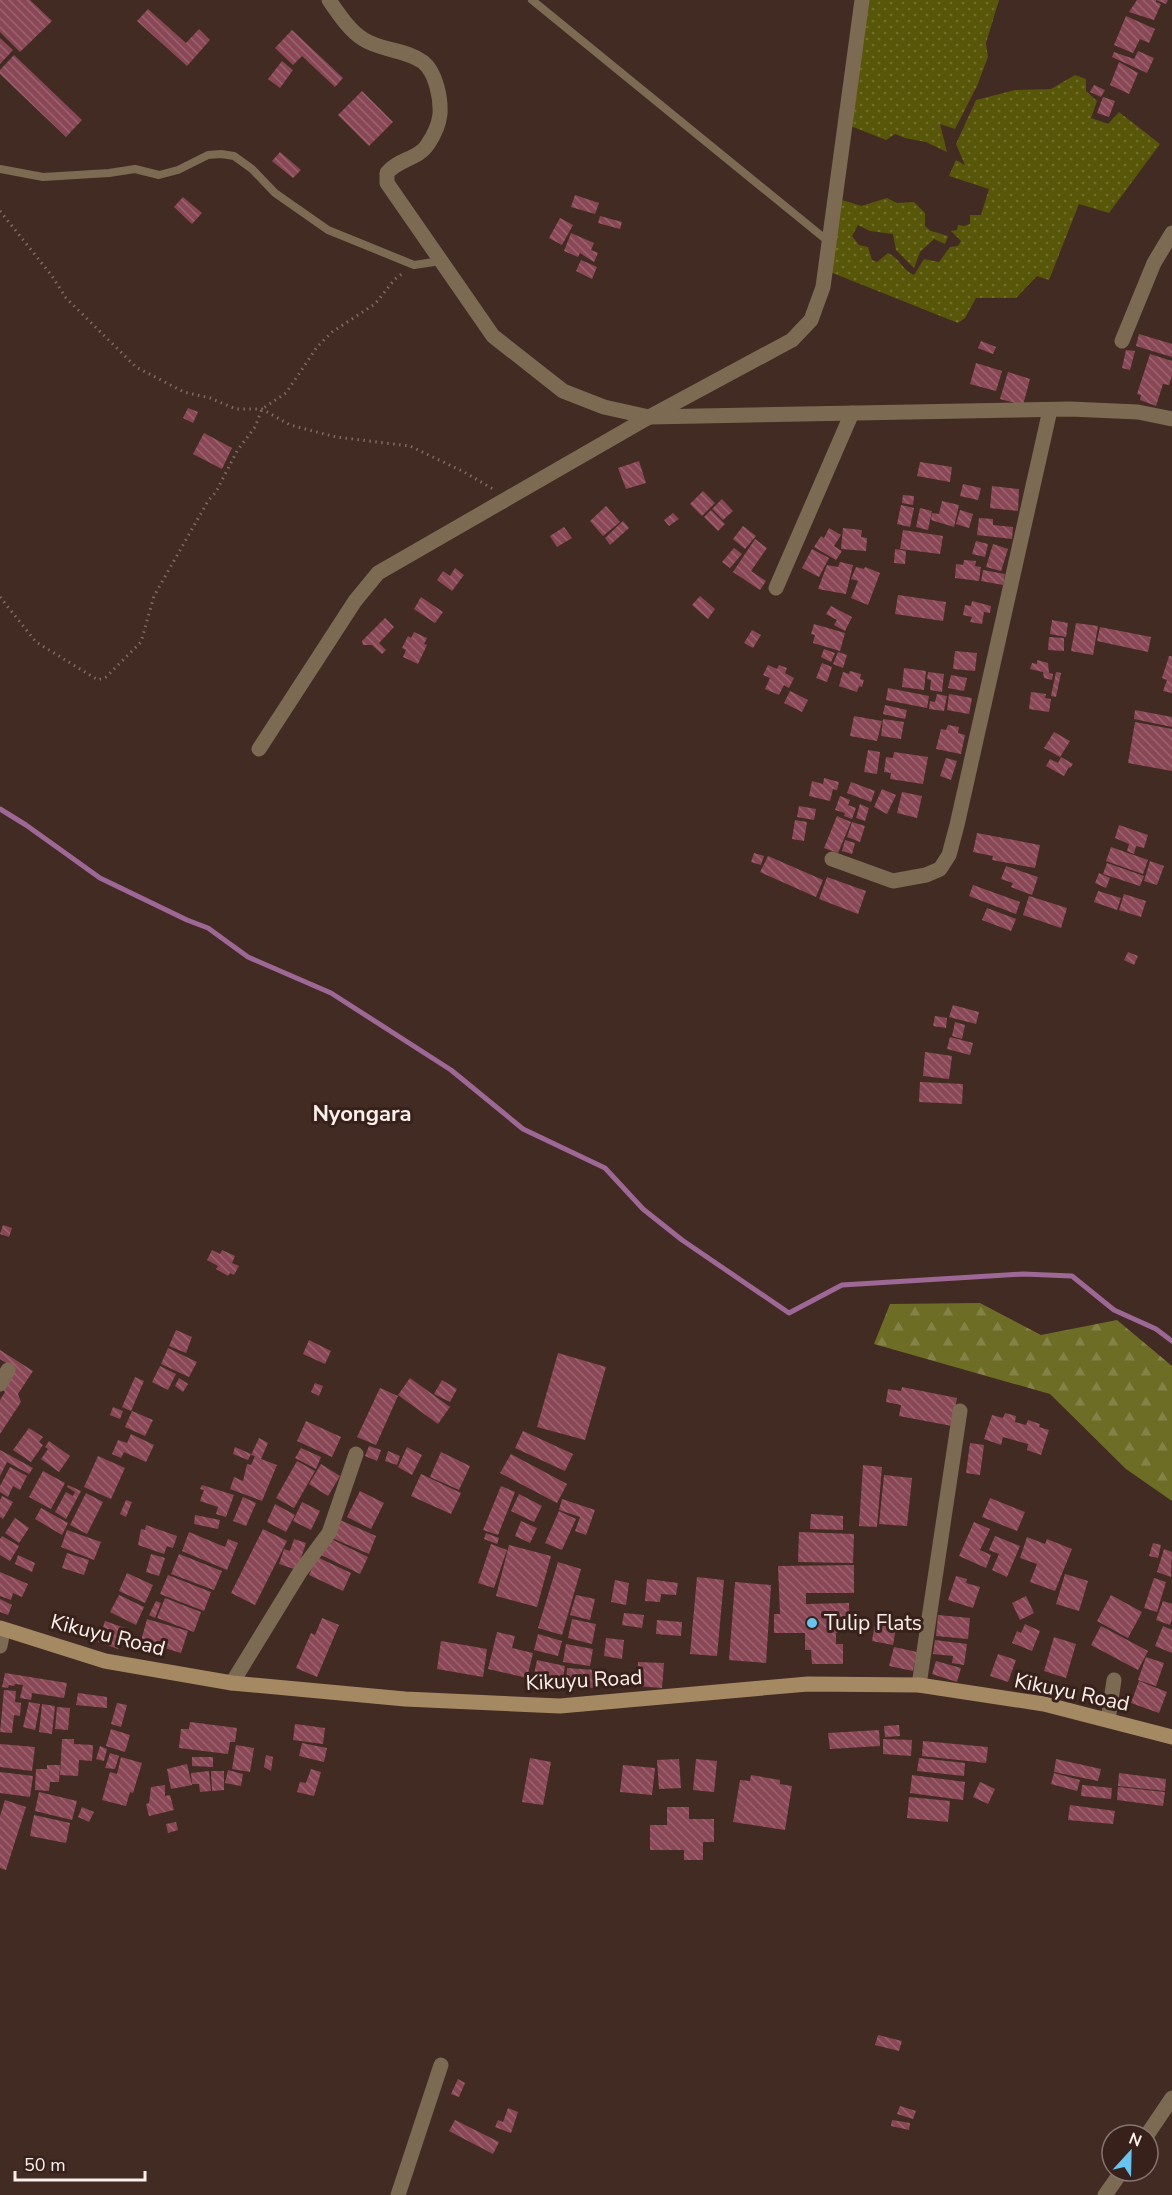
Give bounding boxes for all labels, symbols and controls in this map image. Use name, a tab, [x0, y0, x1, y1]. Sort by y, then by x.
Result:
district label: Nyongara	[312, 1099, 412, 1129]
street label: Kikuyu Road	[48, 1607, 168, 1663]
place label: Tulip Flats	[824, 1609, 922, 1637]
marker: Tulip Flats	[805, 1616, 819, 1630]
street label: Kikuyu Road	[525, 1663, 643, 1697]
street label: Kikuyu Road	[1012, 1666, 1132, 1718]
north arrow	[1100, 2123, 1160, 2183]
text: N	[1126, 2128, 1145, 2152]
scale bar	[15, 2144, 146, 2182]
text: 50 m	[24, 2153, 66, 2177]

